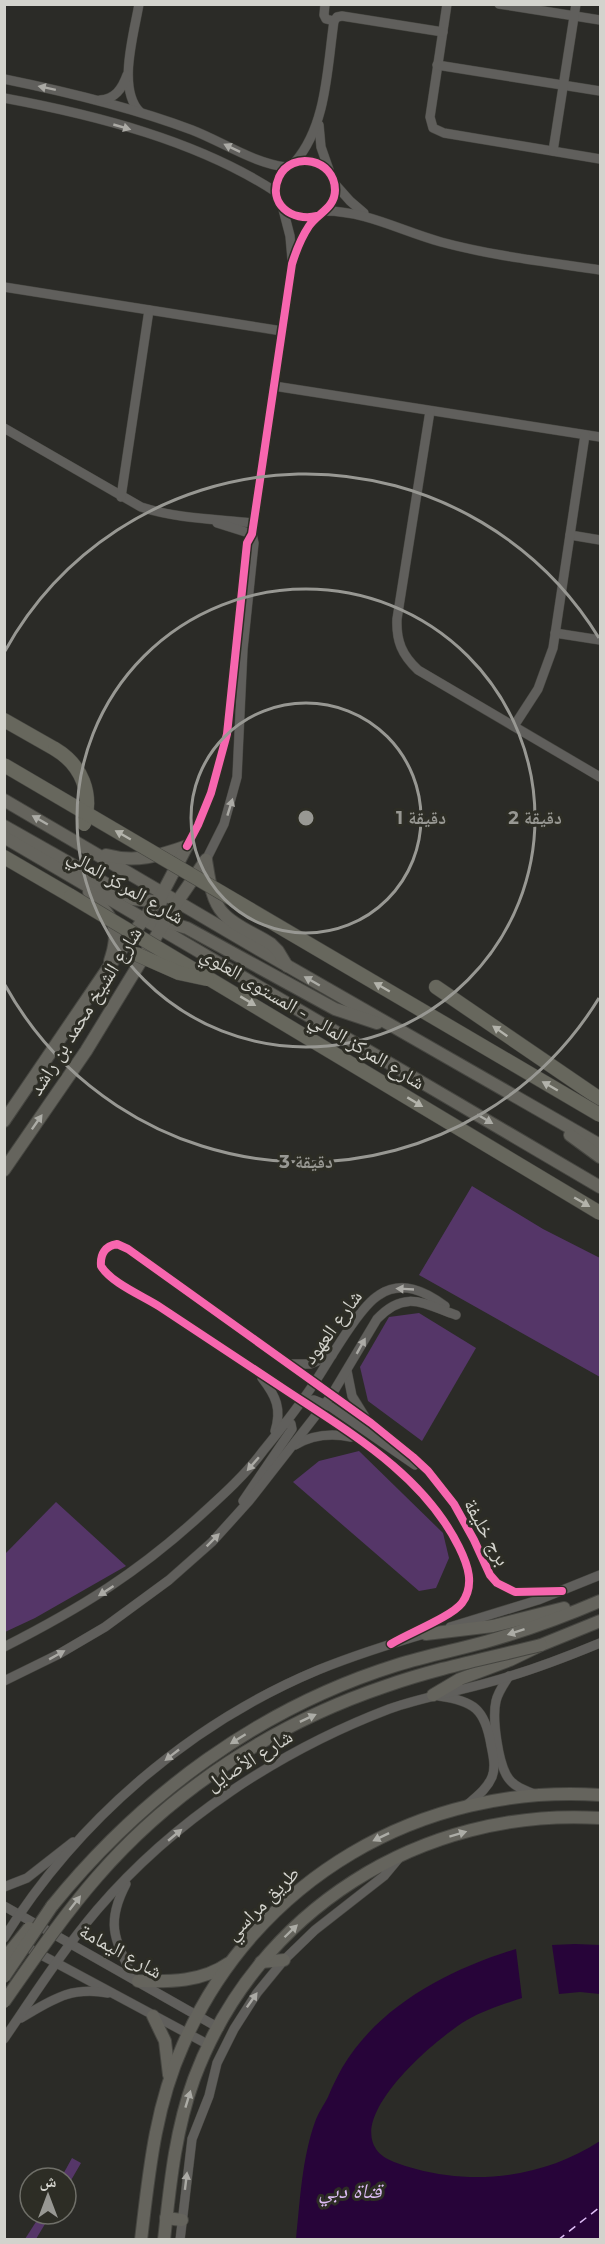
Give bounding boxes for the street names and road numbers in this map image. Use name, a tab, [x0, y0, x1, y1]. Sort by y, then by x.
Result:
street label: شارع المركز المالي	[61, 843, 189, 933]
street label: شارع الشيخ محمد بن راشد	[23, 922, 147, 1100]
street label: شارع المركز المالي - المستوى العلوي	[194, 941, 429, 1098]
street label: شارع العهود	[297, 1285, 368, 1369]
street label: برج خليفة	[458, 1494, 515, 1570]
street label: شارع الأصايل	[201, 1724, 297, 1797]
street label: طريق مراسي	[220, 1861, 307, 1948]
street label: شارع اليمامة	[75, 1918, 167, 1984]

